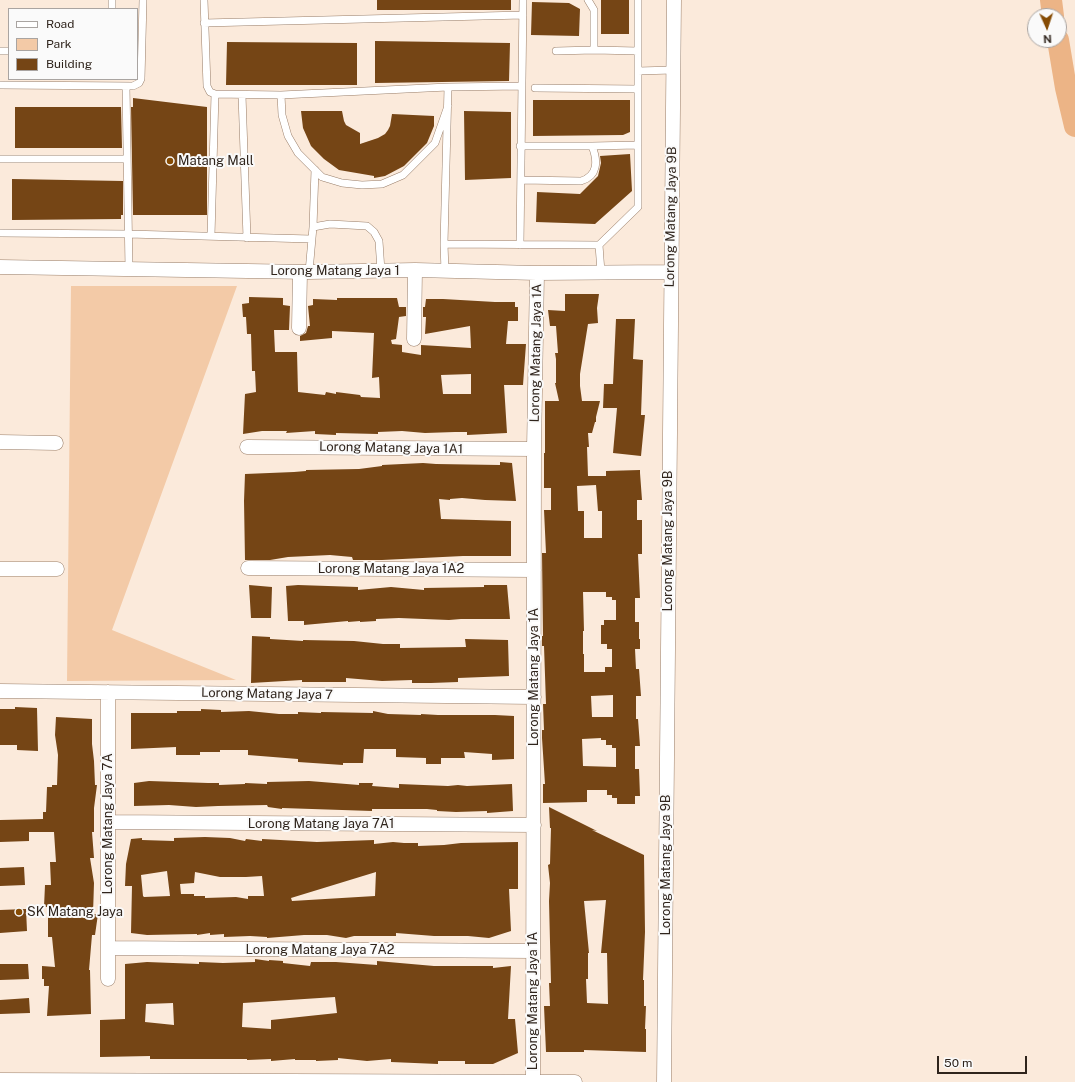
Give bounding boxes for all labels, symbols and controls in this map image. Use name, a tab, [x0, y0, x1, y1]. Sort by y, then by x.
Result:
legend	[8, 8, 138, 80]
north arrow	[1027, 8, 1067, 48]
text: Road	[46, 17, 74, 31]
text: N	[1043, 33, 1052, 45]
text: Park	[46, 37, 72, 51]
text: Building	[46, 57, 92, 71]
street label: Lorong Matang Jaya 9B	[662, 146, 680, 288]
place label: Matang Mall	[178, 153, 254, 169]
marker: Matang Mall	[165, 156, 175, 166]
street label: Lorong Matang Jaya 1	[270, 263, 400, 279]
street label: Lorong Matang Jaya 1A	[527, 284, 545, 422]
street label: Lorong Matang Jaya 1A1	[319, 439, 463, 457]
street label: Lorong Matang Jaya 9B	[660, 470, 676, 612]
street label: Lorong Matang Jaya 1A2	[318, 561, 464, 577]
street label: Lorong Matang Jaya 1A	[526, 608, 542, 746]
street label: Lorong Matang Jaya 7	[201, 685, 333, 703]
street label: Lorong Matang Jaya 7A	[100, 753, 116, 895]
street label: Lorong Matang Jaya 9B	[658, 794, 674, 936]
street label: Lorong Matang Jaya 7A1	[248, 816, 394, 832]
place label: SK Matang Jaya	[27, 904, 123, 920]
marker: SK Matang Jaya	[14, 907, 24, 917]
street label: Lorong Matang Jaya 1A	[525, 932, 541, 1070]
street label: Lorong Matang Jaya 7A2	[246, 942, 394, 958]
scale bar	[939, 1048, 1029, 1074]
text: 50 m	[944, 1056, 972, 1070]

